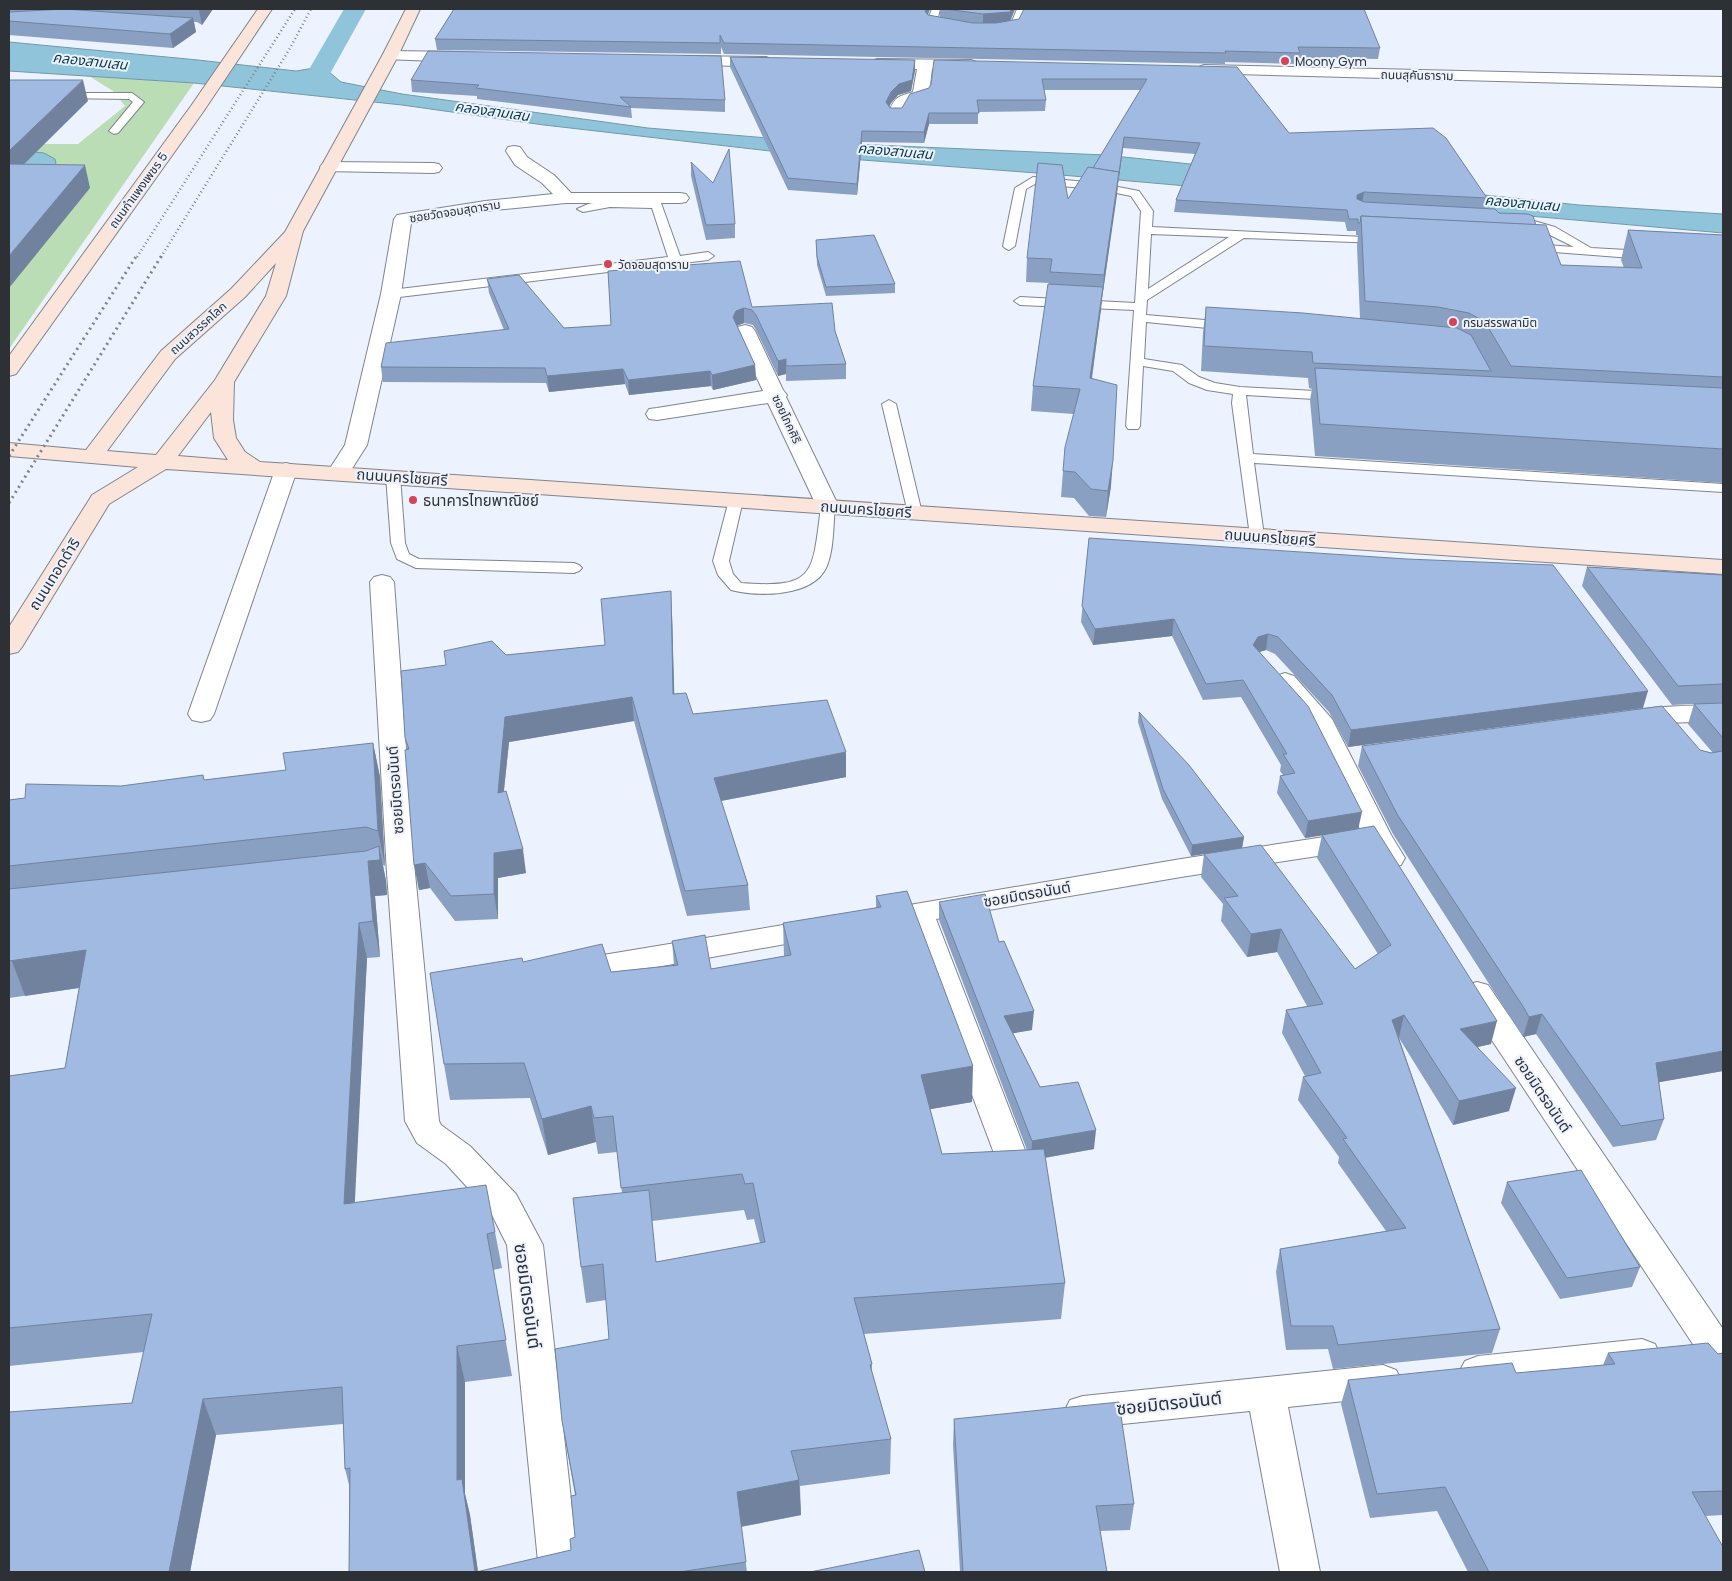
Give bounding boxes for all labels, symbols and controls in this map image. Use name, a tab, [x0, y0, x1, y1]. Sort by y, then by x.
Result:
water label: คลองสามเสน	[52, 47, 130, 75]
place label: Moony Gym	[1295, 53, 1367, 70]
marker: Moony Gym	[1279, 55, 1291, 67]
street label: ถนนสุคันธาราม	[1380, 66, 1454, 84]
water label: คลองสามเสน	[453, 96, 532, 126]
water label: คลองสามเสน	[857, 138, 935, 164]
street label: ถนนกำแพงเพชร 5	[105, 149, 171, 231]
water label: คลองสามเสน	[1484, 190, 1562, 216]
street label: ซอยวัดจอมสุดาราม	[408, 195, 502, 227]
place label: วัดจอมสุดาราม	[618, 256, 689, 273]
marker: วัดจอมสุดาราม	[602, 258, 614, 270]
street label: ถนนสวรรคโลก	[166, 298, 230, 358]
place label: กรมสรรพสามิต	[1463, 314, 1537, 331]
marker: กรมสรรพสามิต	[1447, 316, 1459, 328]
street label: ซอยโภคศิริ	[768, 392, 806, 446]
street label: ถนนนครไชยศรี	[356, 463, 448, 491]
place label: ธนาคารไทยพาณิชย์	[423, 490, 539, 511]
marker: ธนาคารไทยพาณิชย์	[407, 494, 419, 506]
street label: ถนนนครไชยศรี	[820, 495, 912, 523]
street label: ถนนนครไชยศรี	[1224, 523, 1316, 551]
street label: ถนนเทอดดำริ	[24, 534, 84, 614]
street label: ซอยมิตรอนันต์	[381, 745, 409, 835]
street label: ซอยมิตรอนันต์	[982, 876, 1072, 912]
street label: ซอยมิตรอนันต์	[1510, 1051, 1576, 1137]
street label: ซอยมิตรอนันต์	[508, 1242, 548, 1350]
street label: ซอยมิตรอนันต์	[1115, 1385, 1223, 1421]

